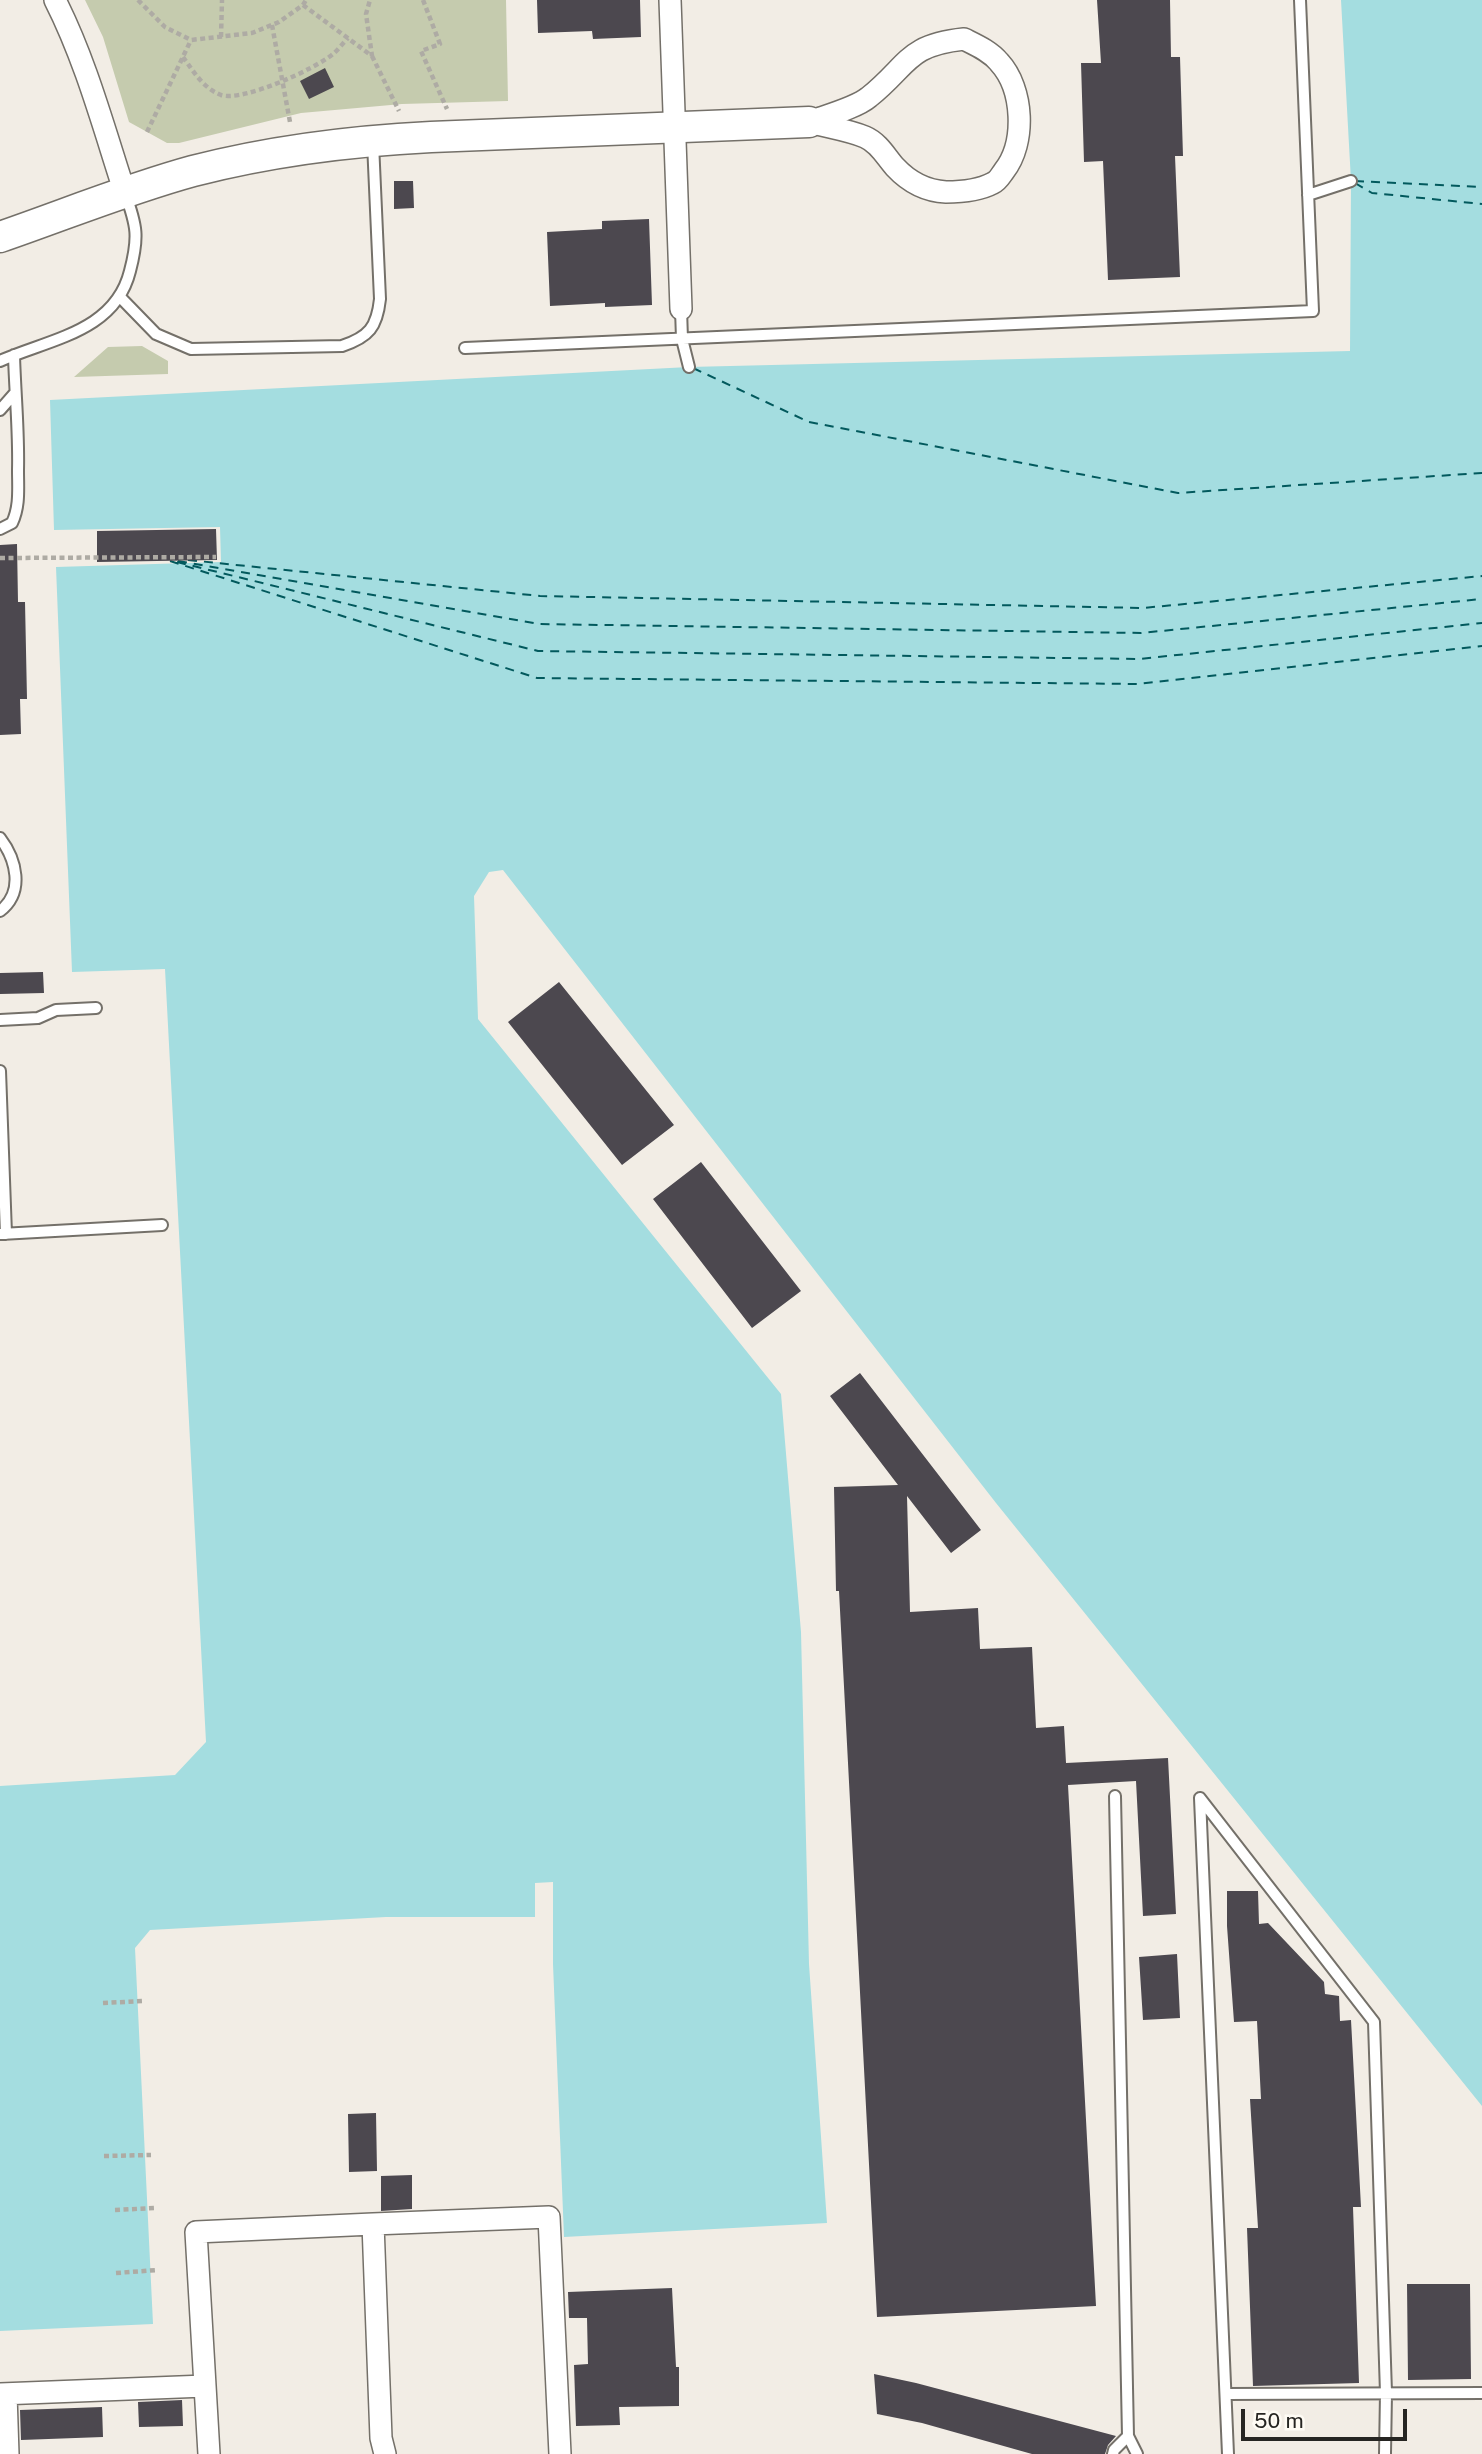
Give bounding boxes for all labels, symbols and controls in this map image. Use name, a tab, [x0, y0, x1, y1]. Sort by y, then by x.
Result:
scale bar	[1244, 2394, 1410, 2438]
text: 50 m	[1254, 2408, 1304, 2433]

